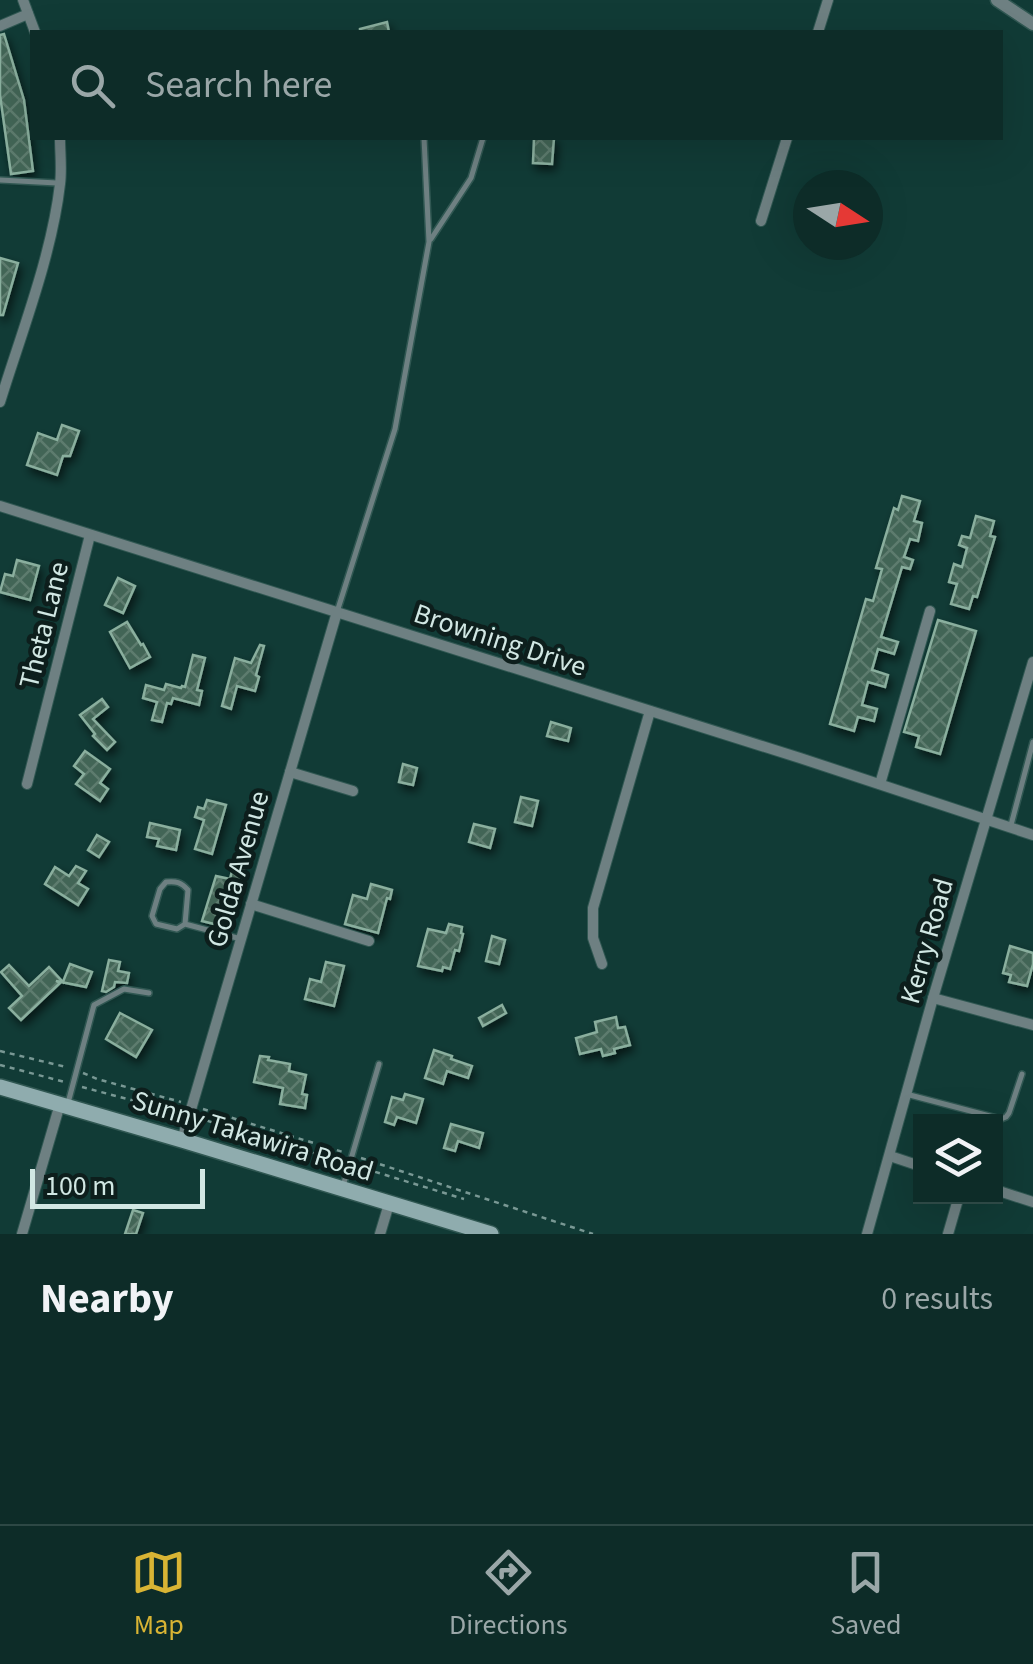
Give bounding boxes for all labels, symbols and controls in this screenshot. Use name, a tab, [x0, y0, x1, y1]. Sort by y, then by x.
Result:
search box	[30, 30, 1003, 140]
icon: search	[65, 58, 120, 113]
text: Search here	[145, 58, 332, 112]
north arrow	[793, 170, 883, 260]
street label: Theta Lane	[9, 557, 79, 693]
street label: Browning Drive	[409, 593, 591, 687]
street label: Golda Avenue	[197, 786, 279, 952]
street label: Kerry Road	[890, 874, 964, 1008]
street label: Sunny Takawira Road	[128, 1080, 378, 1192]
map controls	[913, 1114, 1003, 1204]
button: layers	[913, 1114, 1003, 1204]
scale bar	[30, 1164, 205, 1208]
text: 100 m	[45, 1166, 116, 1206]
text: Nearby	[40, 1269, 174, 1329]
text: 0 results	[881, 1276, 993, 1322]
tab: Map	[131, 1545, 186, 1645]
tab: Directions	[449, 1545, 568, 1645]
tab: Saved	[830, 1545, 902, 1645]

